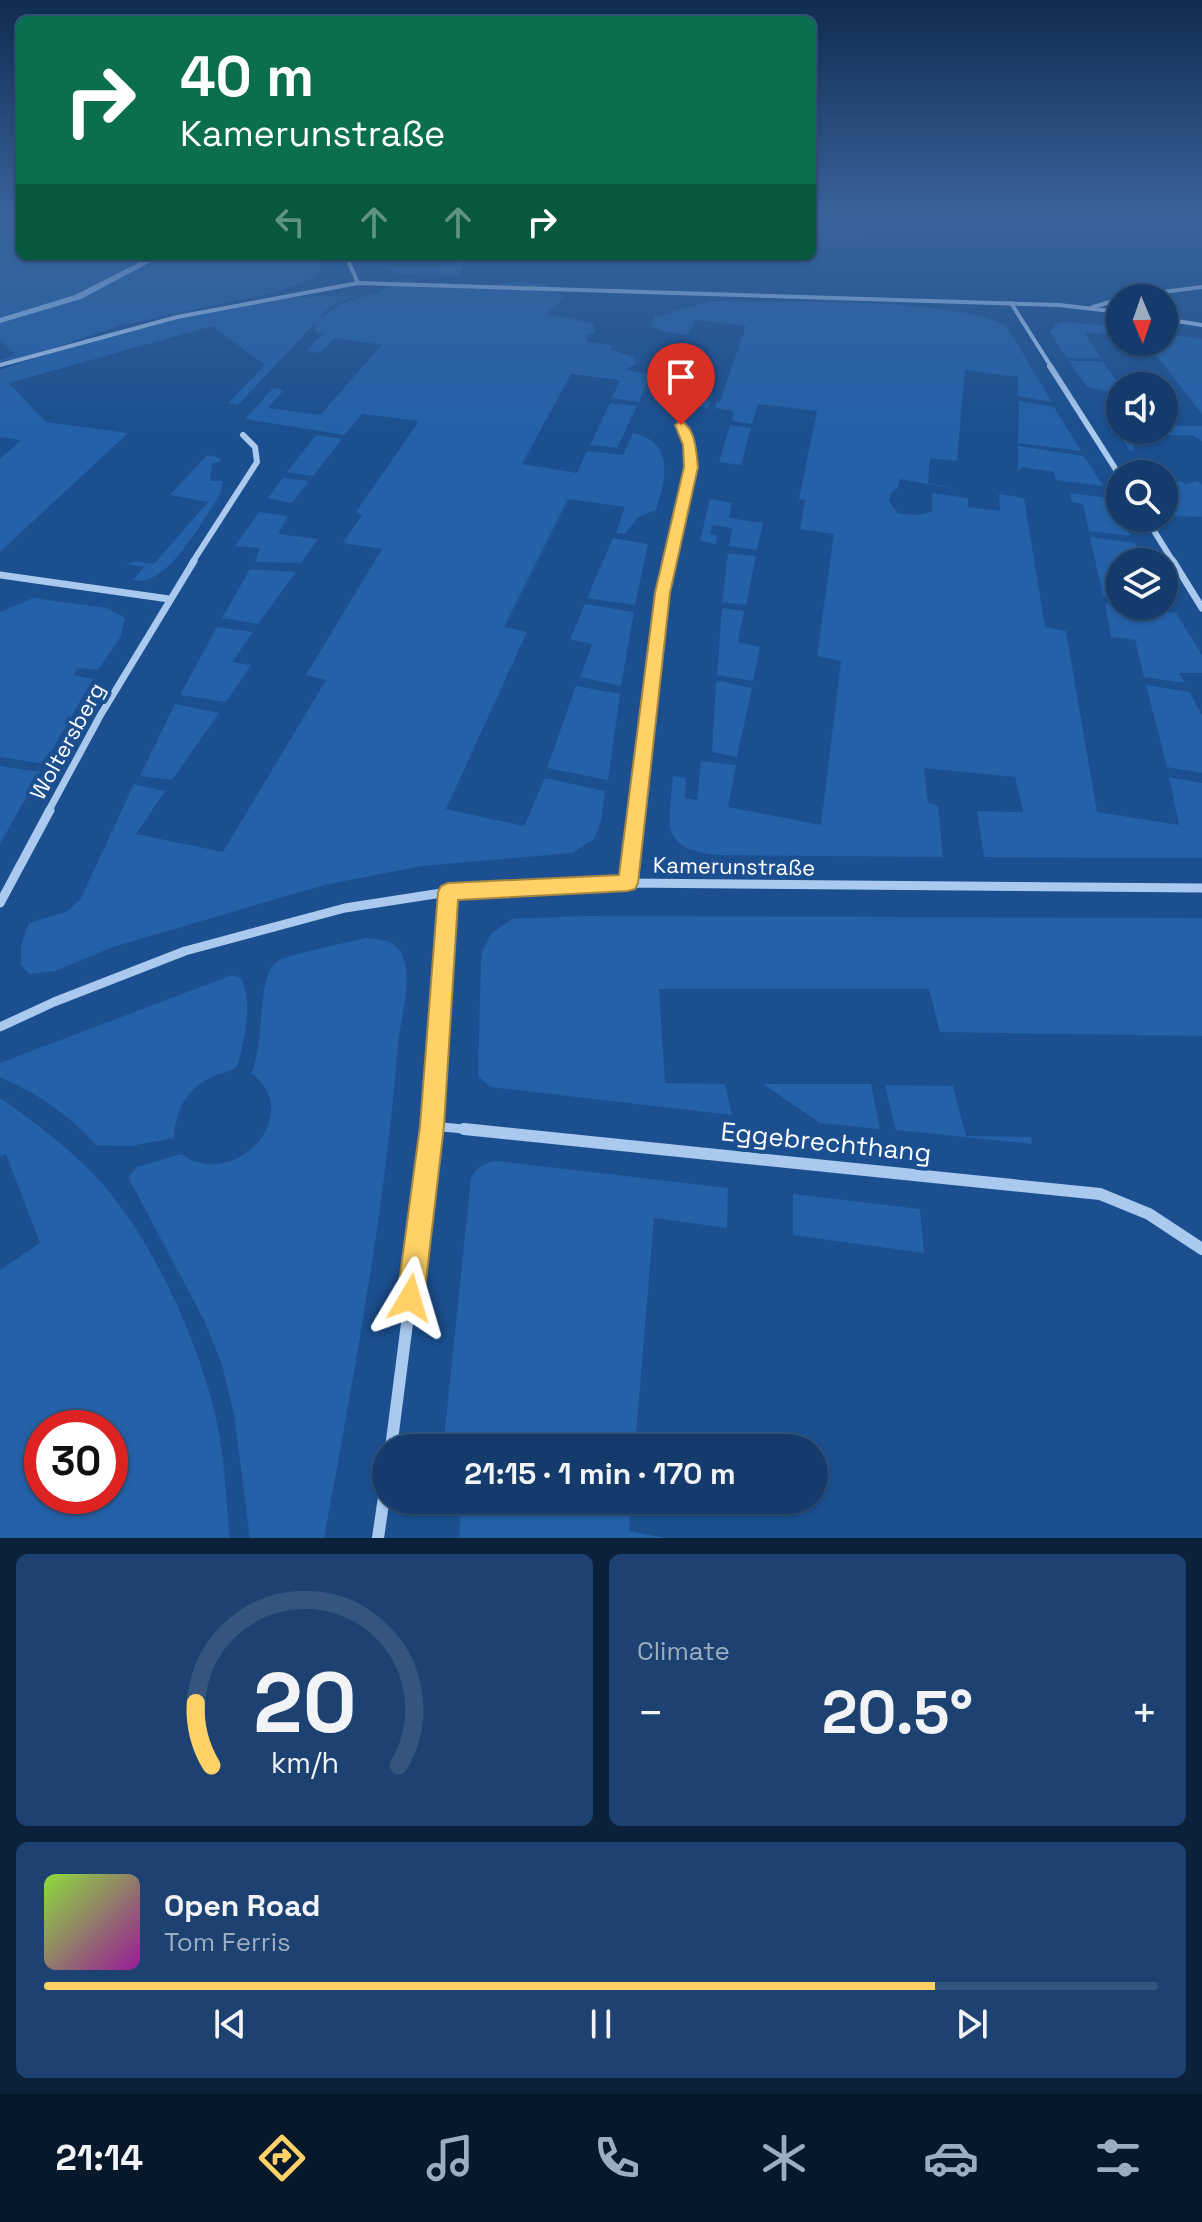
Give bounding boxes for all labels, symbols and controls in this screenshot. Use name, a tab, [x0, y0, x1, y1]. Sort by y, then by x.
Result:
text: 40 m	[180, 41, 314, 112]
icon: right	[48, 48, 152, 152]
text: Kamerunstraße	[180, 111, 445, 157]
icon: left	[268, 200, 312, 244]
icon: ahead	[352, 200, 396, 244]
icon: ahead	[436, 200, 480, 244]
icon: right	[520, 200, 564, 244]
north arrow	[1106, 284, 1178, 356]
map controls	[1106, 284, 1178, 620]
pin	[647, 343, 715, 425]
icon: arrive	[659, 355, 703, 399]
button: sound	[1106, 372, 1178, 444]
button: search	[1106, 460, 1178, 532]
button: layers	[1106, 548, 1178, 620]
street label: Woltersberg	[23, 678, 111, 804]
street label: Kamerunstraße	[653, 851, 815, 881]
street label: Eggebrechthang	[719, 1114, 933, 1170]
position arrow	[368, 1256, 452, 1340]
speed limit sign: 30	[24, 1410, 128, 1514]
text: 21:15 · 1 min · 170 m	[464, 1454, 736, 1493]
text: Climate	[637, 1634, 730, 1668]
text: 20	[253, 1650, 356, 1756]
text: 20.5°	[822, 1674, 973, 1751]
text: −	[637, 1685, 664, 1741]
text: +	[1131, 1685, 1158, 1741]
text: km/h	[270, 1745, 339, 1781]
text: Open Road	[164, 1886, 320, 1925]
text: Tom Ferris	[164, 1925, 291, 1959]
icon: previous	[208, 2002, 252, 2046]
icon: pause	[579, 2002, 623, 2046]
icon: next	[950, 2002, 994, 2046]
icon: directions	[254, 2130, 310, 2186]
icon: music	[422, 2130, 478, 2186]
icon: phone	[589, 2130, 645, 2186]
icon: climate	[756, 2130, 812, 2186]
icon: car	[923, 2130, 979, 2186]
icon: filters	[1090, 2130, 1146, 2186]
text: 21:14	[56, 2135, 143, 2181]

